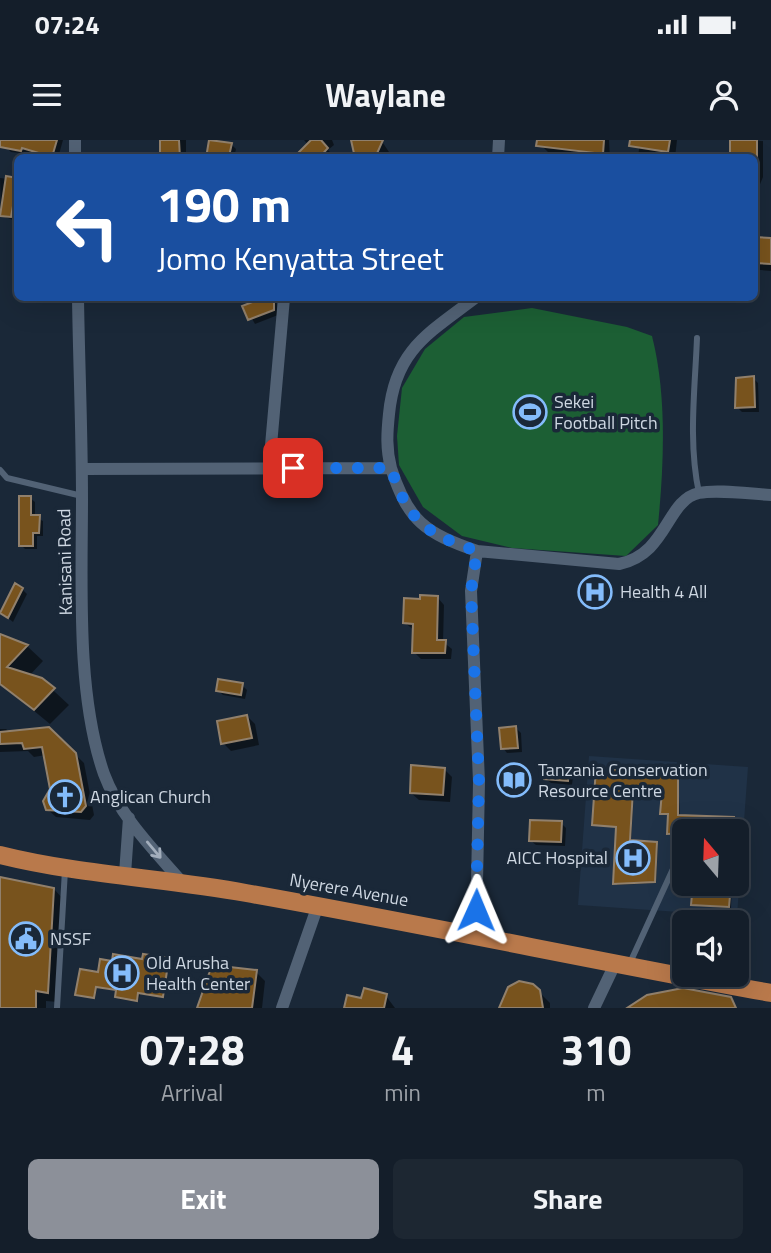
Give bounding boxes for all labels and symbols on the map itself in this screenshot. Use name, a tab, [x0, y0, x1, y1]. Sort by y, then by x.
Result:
place label: Sekei Football Pitch	[554, 388, 658, 436]
sports icon: Sekei Football Pitch	[511, 393, 549, 431]
pin	[263, 438, 323, 498]
street label: Kanisani Road	[50, 508, 79, 616]
hospital icon: Health 4 All	[576, 573, 614, 611]
place label: Health 4 All	[620, 578, 707, 605]
place label: Tanzania Conservation Resource Centre	[538, 756, 708, 804]
library icon: Tanzania Conservation Resource Centre	[495, 761, 533, 799]
church icon: Anglican Church	[46, 778, 84, 816]
place label: Anglican Church	[90, 783, 211, 810]
north arrow	[672, 819, 749, 896]
hospital icon: AICC Hospital	[614, 839, 652, 877]
one-way arrow	[146, 841, 162, 859]
place label: AICC Hospital	[507, 844, 608, 871]
street label: Nyerere Avenue	[287, 866, 411, 913]
position arrow	[439, 873, 513, 947]
public building icon: NSSF	[7, 920, 45, 958]
place label: NSSF	[50, 925, 91, 952]
place label: Old Arusha Health Center	[146, 949, 250, 997]
hospital icon: Old Arusha Health Center	[103, 954, 141, 992]

